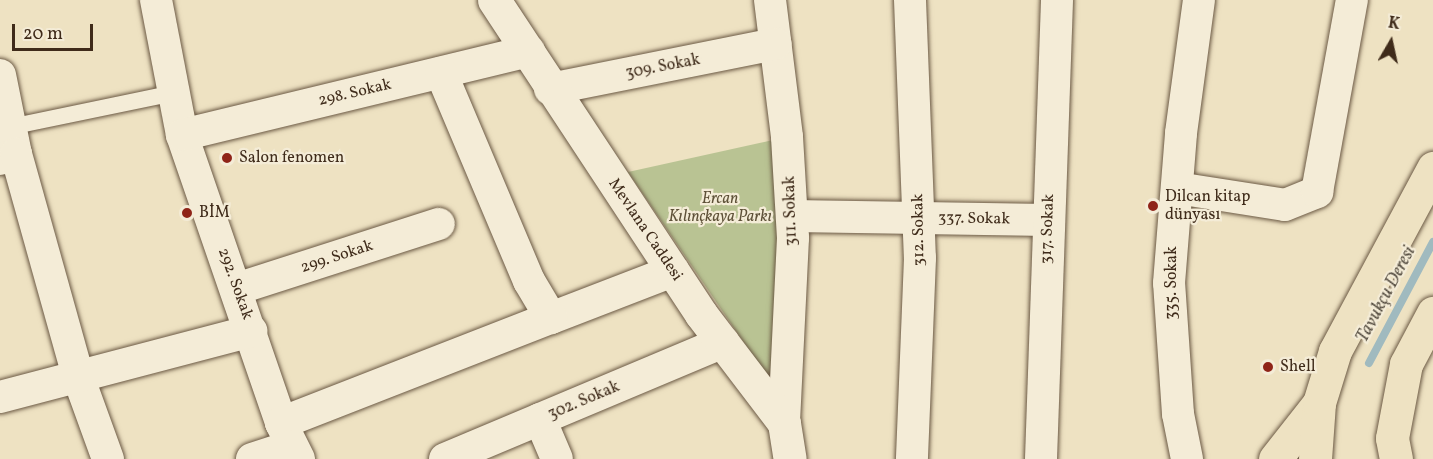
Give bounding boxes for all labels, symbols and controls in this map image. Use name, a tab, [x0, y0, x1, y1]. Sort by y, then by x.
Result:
scale bar	[15, 12, 96, 50]
north arrow	[1361, 12, 1421, 72]
text: K	[1386, 12, 1401, 36]
text: 20 m	[23, 22, 63, 47]
street label: 309. Sokak	[624, 50, 702, 84]
street label: 298. Sokak	[317, 75, 393, 111]
place label: Salon fenomen	[239, 148, 344, 168]
marker: Salon fenomen	[220, 151, 234, 165]
street label: Mevlana Caddesi	[604, 175, 686, 285]
street label: 311. Sokak	[780, 176, 802, 246]
place label: Dilcan kitap dünyası	[1165, 187, 1250, 225]
park label: Ercan Kılınçkaya Parkı	[668, 189, 772, 227]
street label: 312. Sokak	[909, 194, 929, 266]
street label: 317. Sokak	[1037, 194, 1059, 264]
marker: Dilcan kitap dünyası	[1146, 199, 1160, 213]
place label: BİM	[199, 203, 230, 223]
marker: BİM	[180, 206, 194, 220]
street label: 337. Sokak	[938, 209, 1010, 229]
street label: 299. Sokak	[298, 236, 376, 278]
water label: Tavukçu Deresi	[1353, 243, 1421, 347]
street label: 292. Sokak	[213, 246, 257, 322]
street label: 335. Sokak	[1162, 246, 1182, 320]
place label: Shell	[1280, 357, 1316, 377]
marker: Shell	[1261, 360, 1275, 374]
street label: 302. Sokak	[545, 377, 623, 425]

